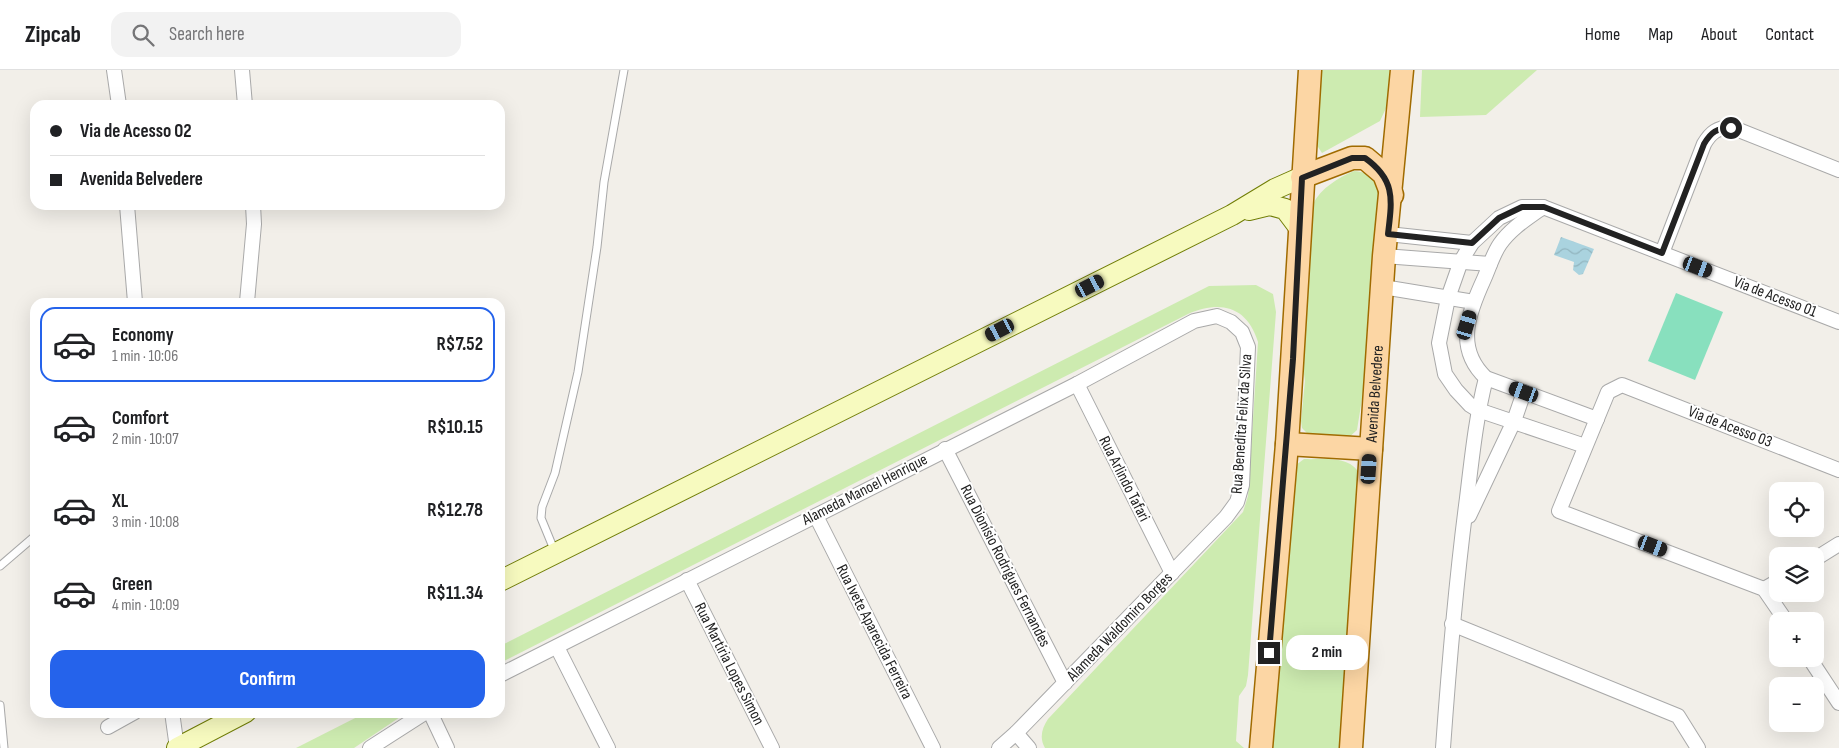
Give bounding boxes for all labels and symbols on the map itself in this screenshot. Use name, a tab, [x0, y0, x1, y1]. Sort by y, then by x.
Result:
route start	[1720, 117, 1742, 139]
car	[1681, 255, 1714, 279]
street label: Via de Acesso 01	[1731, 272, 1820, 322]
car	[1073, 273, 1106, 299]
car	[1455, 308, 1478, 342]
car	[983, 317, 1016, 343]
street label: Avenida Belvedere	[1362, 345, 1387, 444]
street label: Rua Benedita Felix da Silva	[1228, 353, 1256, 495]
car	[1507, 380, 1540, 404]
street label: Via de Acesso 03	[1685, 402, 1775, 452]
street label: Rua Arlindo Tafari	[1094, 433, 1154, 525]
street label: Alameda Manoel Henrique	[798, 450, 931, 530]
car	[1360, 454, 1377, 484]
street label: Rua Dionísio Rodrigues Fernandes	[956, 482, 1054, 650]
car	[1636, 534, 1669, 558]
street label: Rua Ivete Aparecida Ferreira	[832, 561, 916, 703]
street label: Alameda Waldomiro Borges	[1062, 568, 1177, 686]
street label: Rua Martíria Lopes Simon	[690, 600, 768, 728]
callout: 2 min	[1286, 636, 1369, 670]
route end	[1258, 642, 1280, 664]

